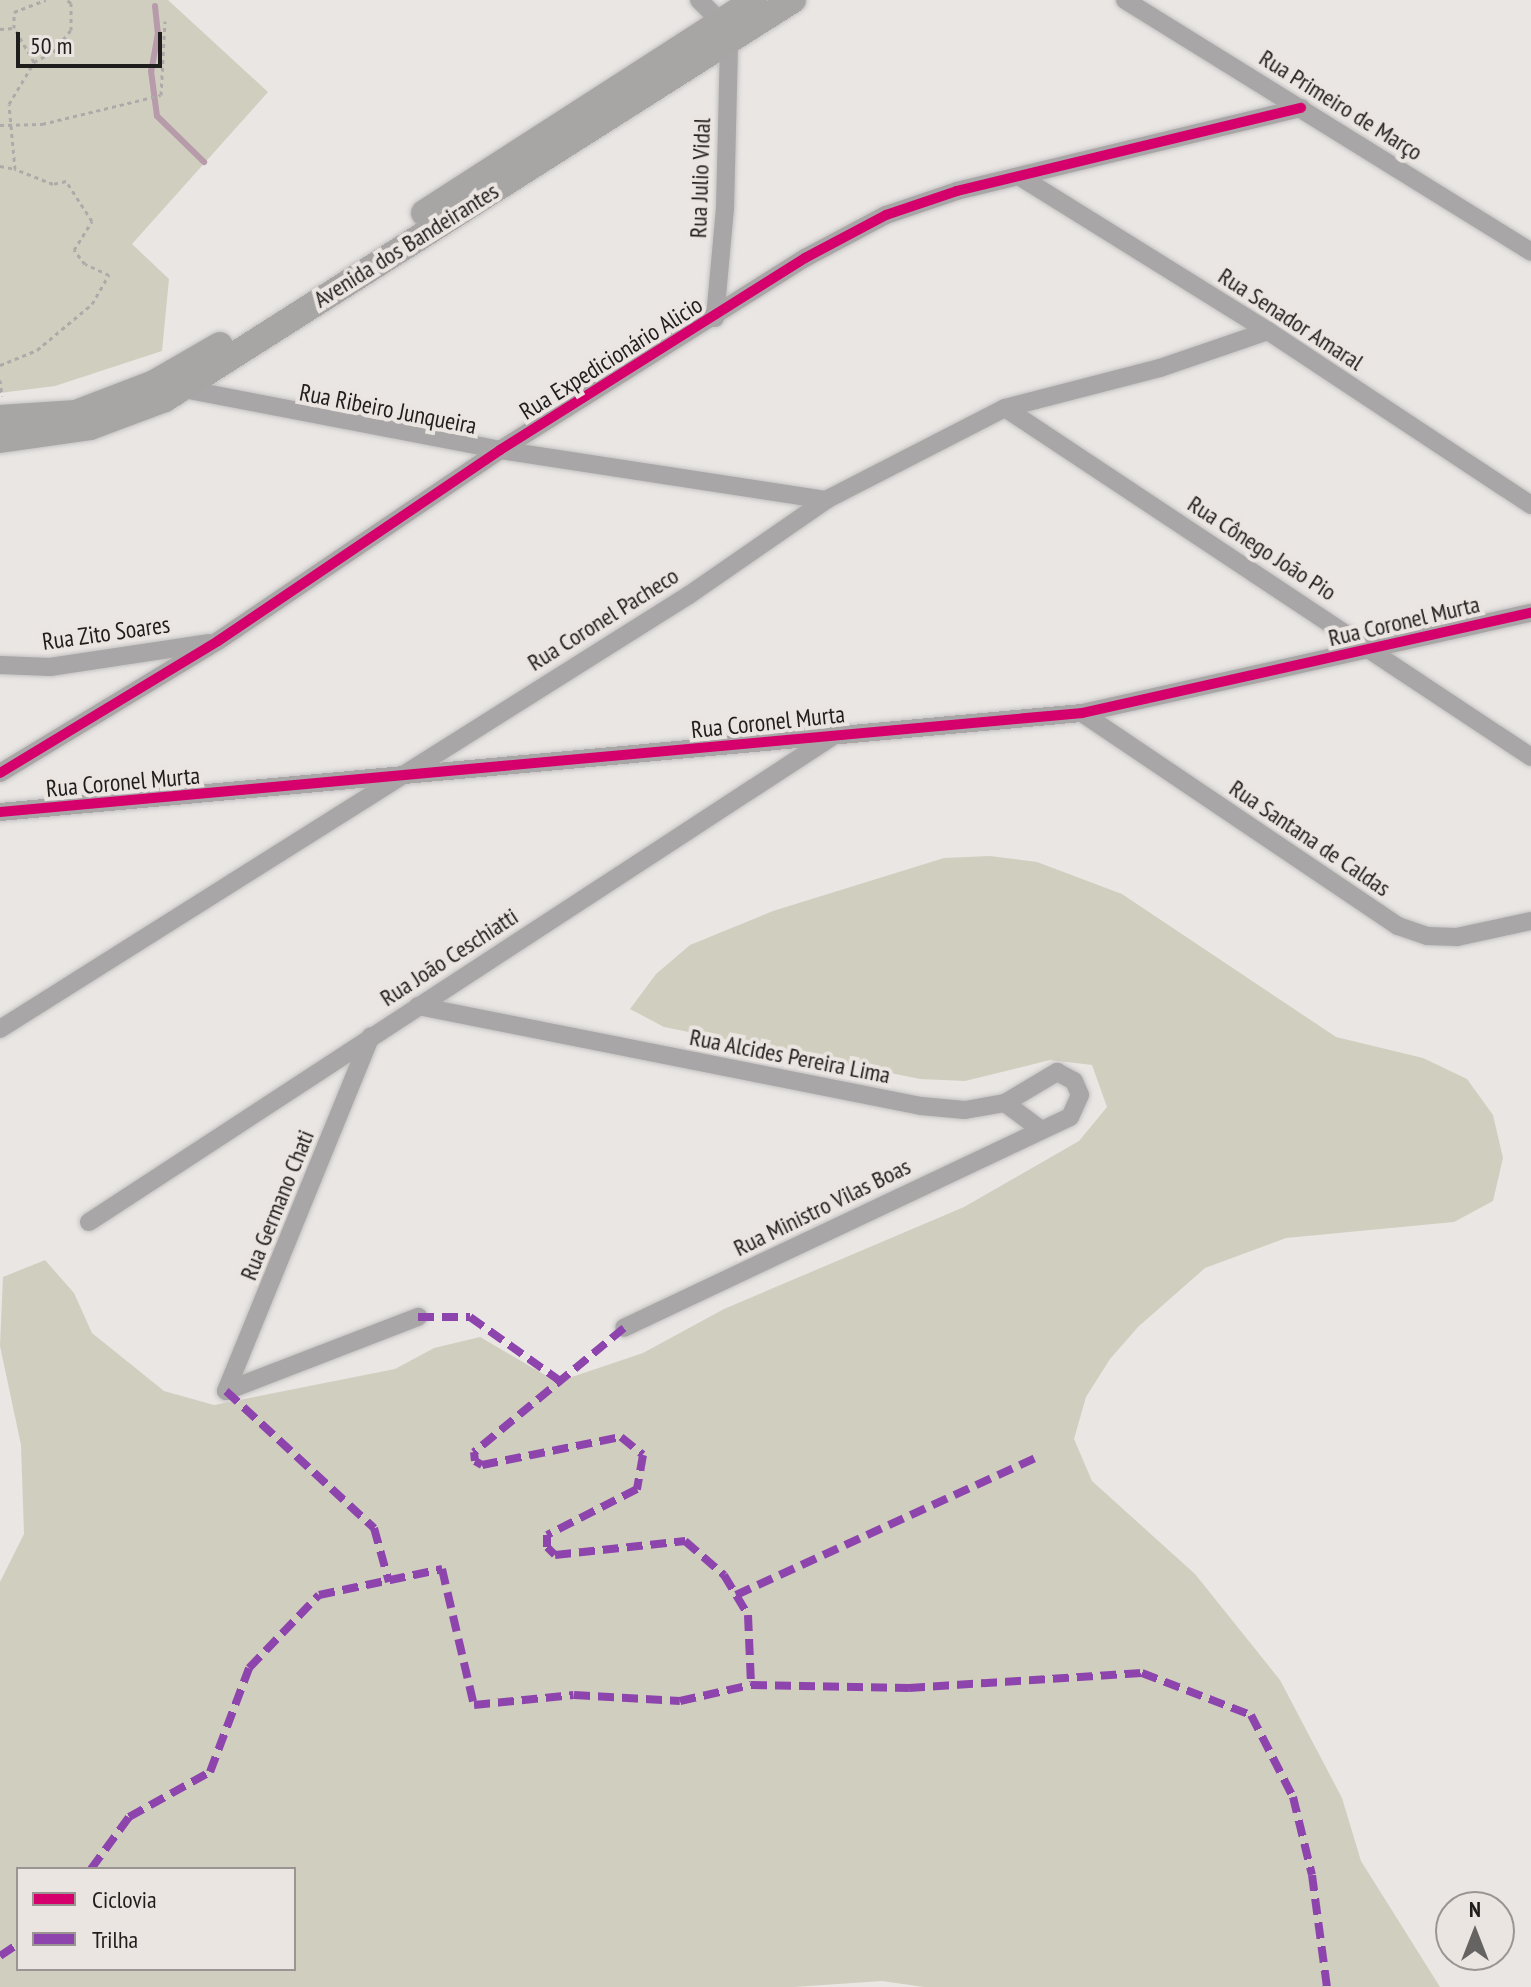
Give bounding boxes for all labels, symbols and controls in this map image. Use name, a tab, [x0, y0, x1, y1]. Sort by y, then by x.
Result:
scale bar	[20, 16, 166, 66]
text: 50 m	[30, 30, 72, 61]
street label: Rua Primeiro de Março	[1254, 43, 1428, 167]
street label: Rua Julio Vidal	[683, 117, 717, 239]
street label: Avenida dos Bandeirantes	[308, 176, 504, 314]
street label: Rua Senador Amaral	[1213, 261, 1369, 377]
street label: Rua Expedicionário Alicio	[514, 290, 708, 426]
street label: Rua Ribeiro Junqueira	[297, 378, 479, 440]
street label: Rua Cônego João Pio	[1182, 489, 1342, 607]
street label: Rua Coronel Pacheco	[522, 561, 684, 677]
street label: Rua Coronel Murta	[1326, 590, 1482, 652]
street label: Rua Zito Soares	[40, 610, 172, 656]
street label: Rua Coronel Murta	[690, 700, 846, 744]
street label: Rua Coronel Murta	[45, 761, 201, 803]
street label: Rua Santana de Caldas	[1224, 774, 1396, 902]
street label: Rua João Ceschiatti	[375, 902, 523, 1012]
street label: Rua Alcides Pereira Lima	[687, 1022, 893, 1090]
street label: Rua Germano Chati	[234, 1126, 320, 1284]
street label: Rua Ministro Vilas Boas	[729, 1152, 915, 1262]
legend	[16, 1867, 296, 1971]
text: Ciclovia	[92, 1884, 157, 1915]
north arrow	[1435, 1891, 1515, 1971]
text: N	[1469, 1895, 1481, 1923]
text: Trilha	[92, 1924, 138, 1955]

